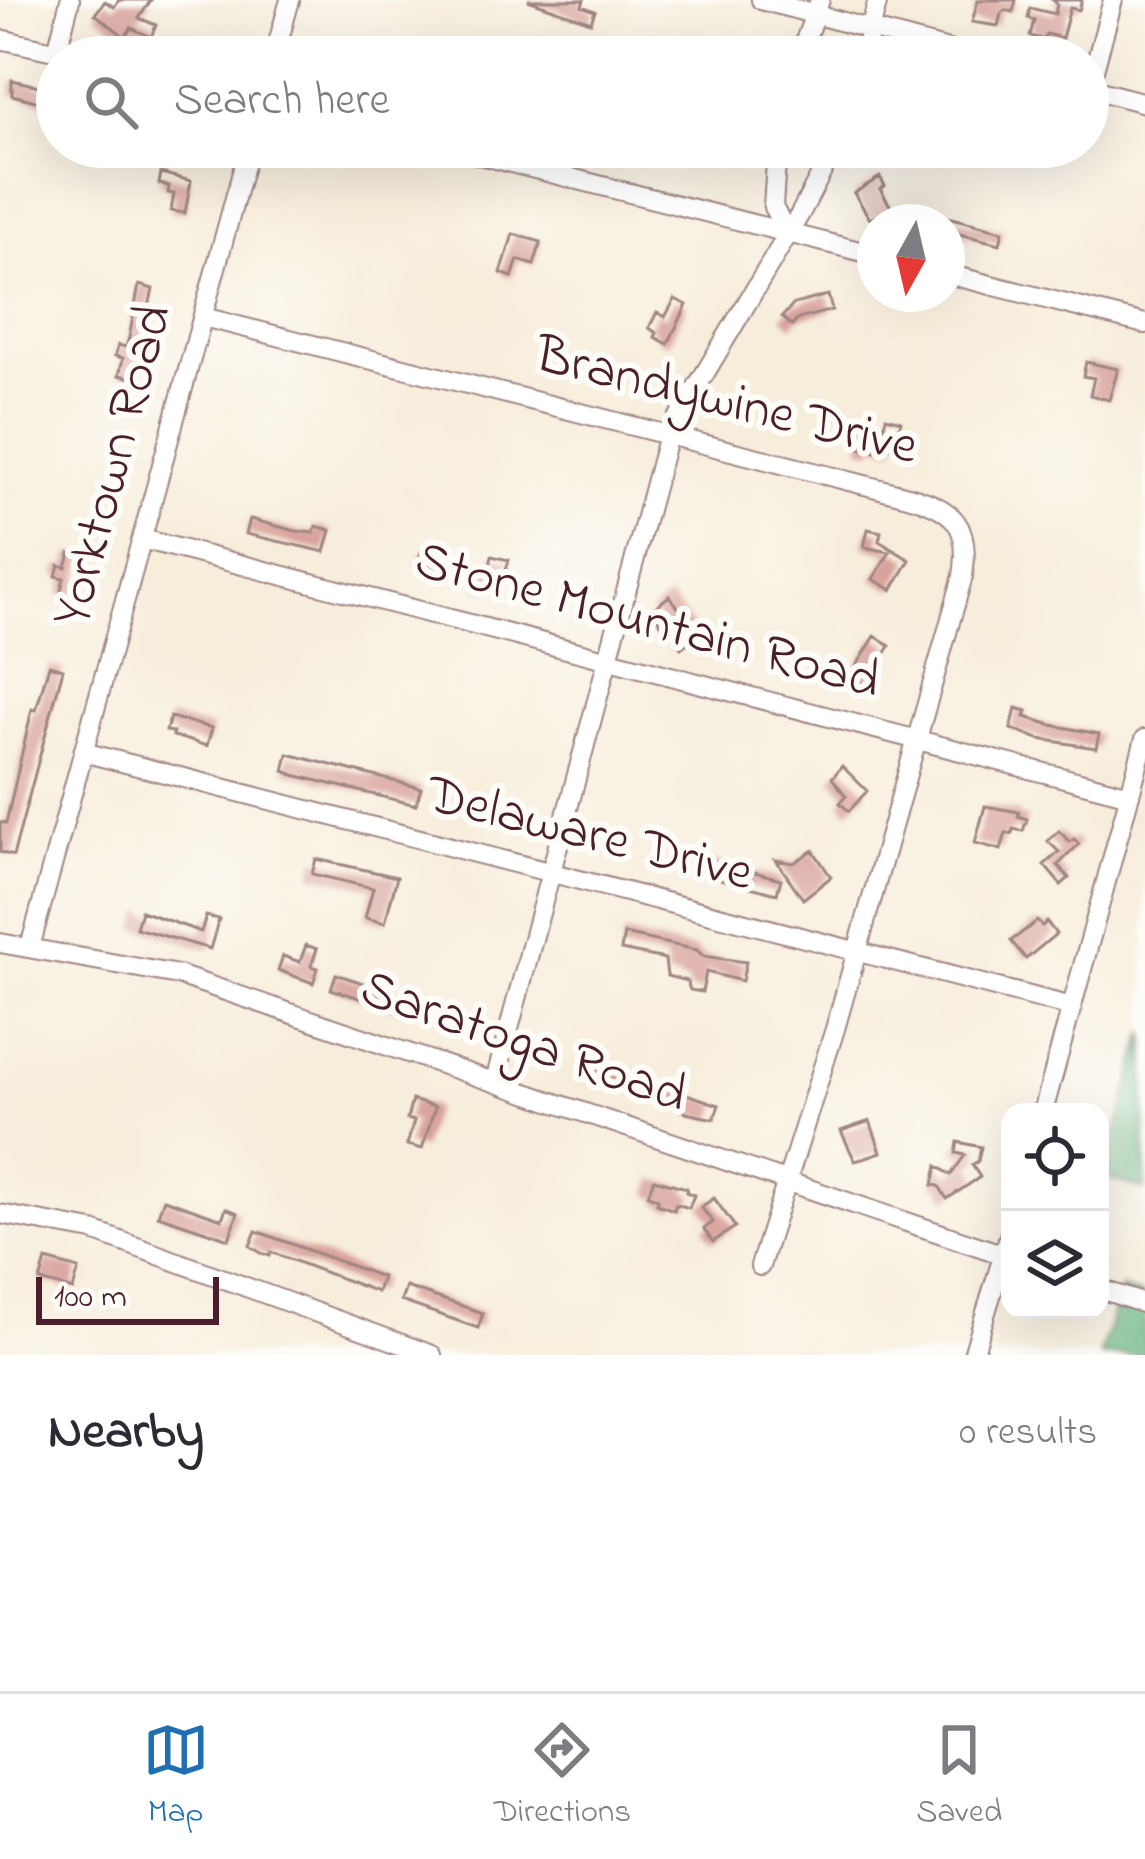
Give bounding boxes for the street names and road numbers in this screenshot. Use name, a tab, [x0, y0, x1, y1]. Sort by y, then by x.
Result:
street label: Yorktown Road	[35, 296, 195, 636]
street label: Brandywine Drive	[525, 317, 926, 488]
street label: Stone Mountain Road	[406, 523, 888, 723]
street label: Delaware Drive	[416, 757, 761, 914]
street label: Saratoga Road	[349, 952, 697, 1137]

